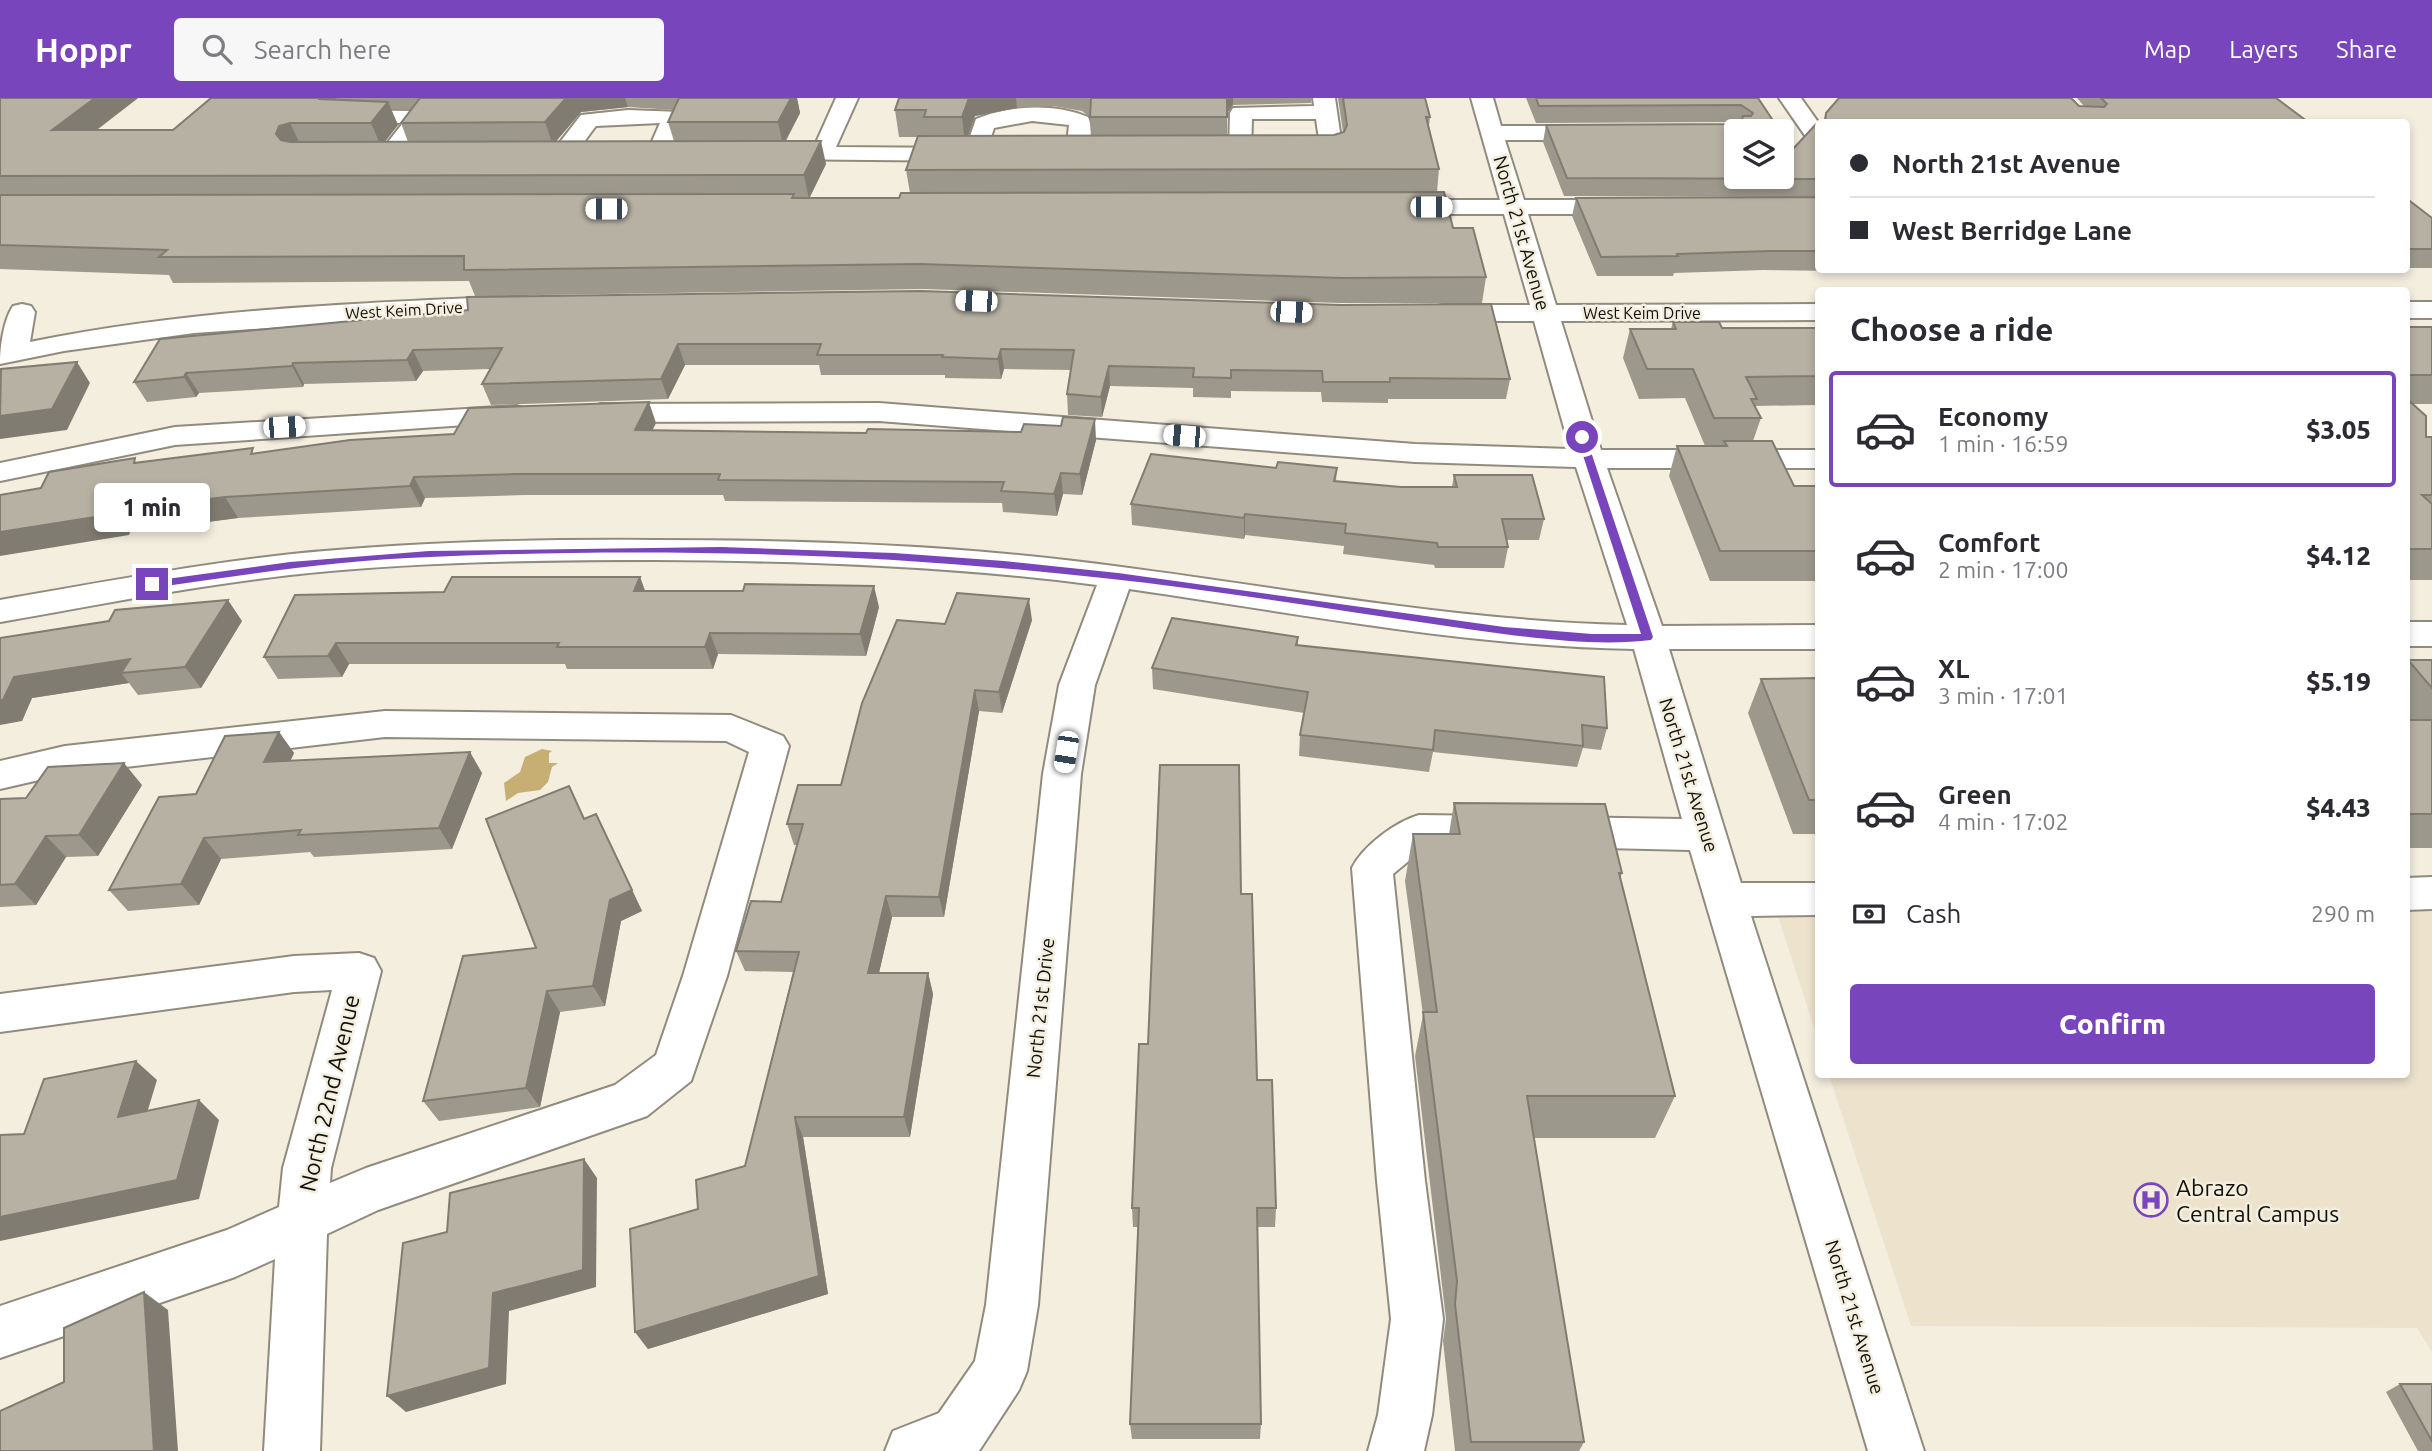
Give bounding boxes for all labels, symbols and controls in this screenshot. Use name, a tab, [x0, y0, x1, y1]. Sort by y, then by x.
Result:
search box	[174, 18, 664, 81]
icon: search	[198, 30, 236, 68]
text: Hoppr	[35, 31, 132, 68]
text: Search here	[254, 35, 391, 64]
text: Map	[2144, 36, 2191, 63]
text: Layers	[2229, 36, 2298, 63]
text: Share	[2336, 36, 2397, 63]
map controls	[1724, 119, 1794, 189]
button: layers	[1724, 119, 1794, 189]
text: North 21st Avenue	[1892, 149, 2121, 178]
street label: North 21st Avenue	[1489, 153, 1555, 313]
car	[1411, 197, 1453, 218]
car	[586, 199, 628, 220]
text: West Berridge Lane	[1892, 216, 2132, 245]
car	[955, 290, 998, 312]
street label: West Keim Drive	[345, 298, 463, 322]
car	[1270, 301, 1313, 323]
street label: West Keim Drive	[1583, 304, 1701, 322]
text: Choose a ride	[1850, 311, 2053, 347]
icon: car	[1854, 398, 1917, 461]
text: Economy	[1938, 402, 2048, 431]
car	[263, 415, 306, 439]
text: $3.05	[2306, 415, 2371, 444]
route start	[1566, 421, 1598, 453]
car	[1163, 424, 1206, 448]
text: 1 min · 16:59	[1938, 431, 2069, 456]
callout: 1 min	[94, 482, 210, 532]
text: 1 min	[123, 495, 181, 520]
icon: car	[1854, 524, 1917, 587]
text: Comfort	[1938, 528, 2041, 557]
text: $4.12	[2306, 541, 2371, 570]
text: 2 min · 17:00	[1938, 557, 2069, 582]
route end	[136, 568, 168, 600]
icon: car	[1854, 650, 1917, 713]
text: XL	[1938, 654, 1969, 683]
text: $5.19	[2306, 667, 2371, 696]
text: 3 min · 17:01	[1938, 683, 2069, 708]
street label: North 21st Avenue	[1655, 695, 1723, 855]
car	[1053, 730, 1080, 774]
icon: car	[1854, 776, 1917, 839]
text: Green	[1938, 780, 2012, 809]
text: $4.43	[2306, 793, 2371, 822]
text: 4 min · 17:02	[1938, 809, 2069, 834]
icon: cash	[1850, 895, 1888, 933]
text: Cash	[1906, 899, 1961, 928]
text: 290 m	[2311, 901, 2375, 926]
street label: North 21st Drive	[1022, 937, 1058, 1079]
button: Confirm	[1850, 984, 2375, 1064]
street label: North 22nd Avenue	[294, 992, 364, 1194]
place label: Abrazo Central Campus	[2176, 1175, 2339, 1226]
hospital icon: Abrazo Central Campus	[2132, 1181, 2170, 1219]
street label: North 21st Avenue	[1821, 1237, 1889, 1397]

